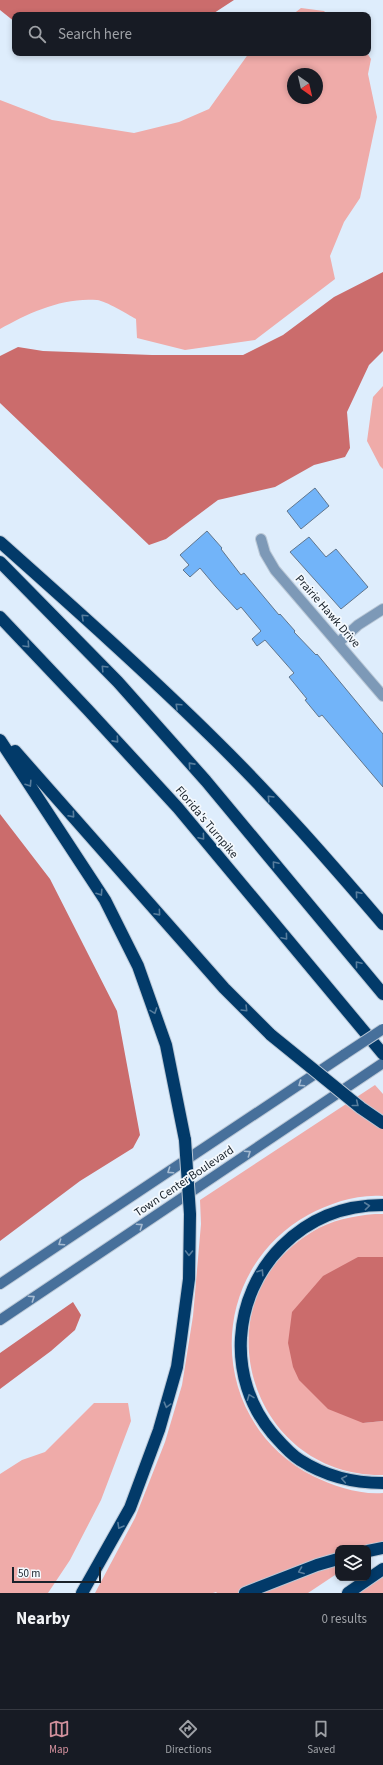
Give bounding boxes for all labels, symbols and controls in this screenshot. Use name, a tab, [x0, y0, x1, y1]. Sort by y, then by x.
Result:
search box	[12, 12, 371, 56]
icon: search	[26, 23, 48, 45]
text: Search here	[58, 24, 132, 45]
north arrow	[287, 68, 323, 104]
street label: Prairie Hawk Drive	[291, 571, 364, 652]
one-way arrow	[81, 614, 89, 622]
one-way arrow	[22, 640, 30, 648]
one-way arrow	[101, 665, 109, 673]
one-way arrow	[176, 704, 183, 711]
one-way arrow	[111, 735, 118, 743]
one-way arrow	[189, 762, 196, 769]
one-way arrow	[25, 780, 32, 787]
street label: Florida's Turnpike	[171, 782, 242, 862]
one-way arrow	[267, 795, 275, 803]
one-way arrow	[67, 811, 74, 818]
one-way arrow	[197, 833, 204, 840]
one-way arrow	[272, 861, 279, 869]
one-way arrow	[95, 889, 103, 896]
one-way arrow	[355, 891, 362, 899]
one-way arrow	[153, 908, 160, 916]
one-way arrow	[281, 932, 288, 940]
one-way arrow	[356, 961, 363, 968]
one-way arrow	[240, 1005, 248, 1012]
one-way arrow	[149, 1007, 158, 1014]
one-way arrow	[298, 1079, 305, 1086]
one-way arrow	[351, 1100, 358, 1107]
street label: Town Center Boulevard	[131, 1142, 237, 1221]
one-way arrow	[244, 1150, 251, 1158]
one-way arrow	[167, 1166, 174, 1173]
one-way arrow	[364, 1202, 370, 1211]
one-way arrow	[136, 1223, 143, 1231]
one-way arrow	[59, 1239, 66, 1246]
one-way arrow	[185, 1250, 193, 1256]
one-way arrow	[256, 1270, 263, 1277]
one-way arrow	[28, 1296, 35, 1303]
one-way arrow	[247, 1394, 255, 1401]
one-way arrow	[163, 1401, 171, 1408]
one-way arrow	[341, 1475, 348, 1484]
one-way arrow	[118, 1522, 125, 1529]
map controls	[335, 1545, 371, 1581]
button: layers	[335, 1545, 371, 1581]
scale bar	[12, 1565, 101, 1584]
text: 50 m	[18, 1566, 40, 1581]
one-way arrow	[297, 1566, 304, 1575]
text: Nearby	[16, 1607, 70, 1631]
text: 0 results	[322, 1610, 367, 1628]
tab: Map	[48, 1718, 70, 1757]
tab: Directions	[165, 1718, 212, 1757]
tab: Saved	[307, 1718, 335, 1757]

